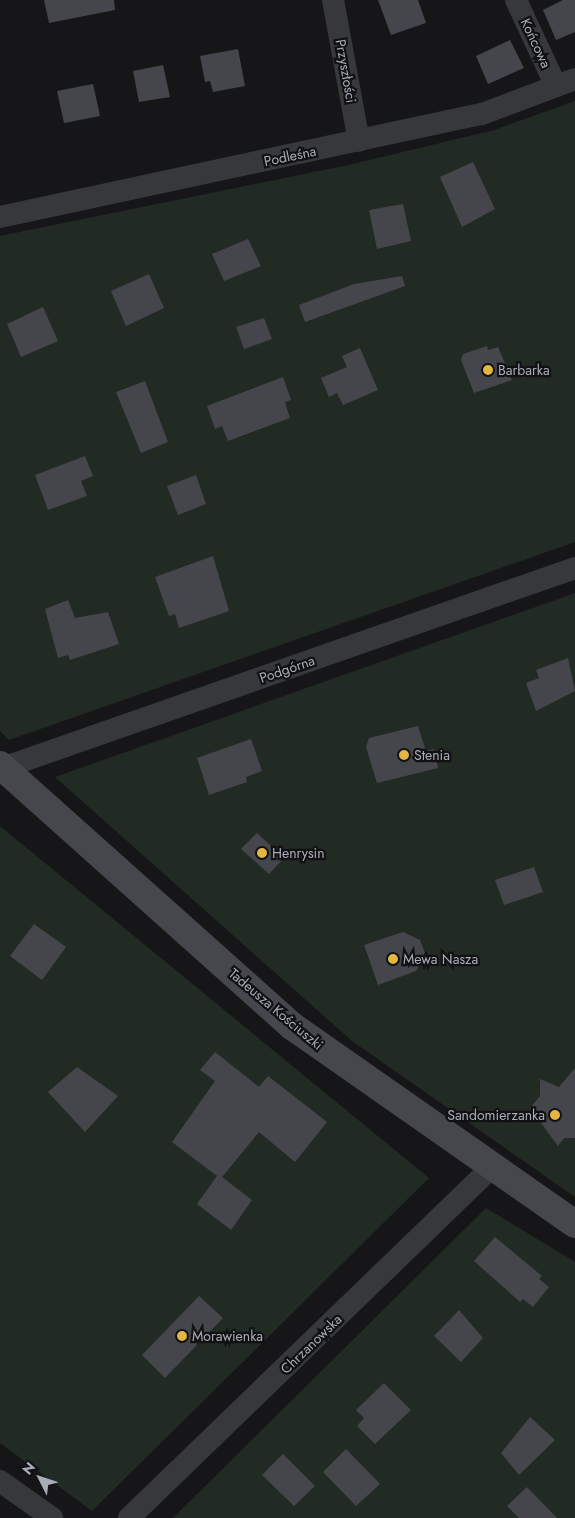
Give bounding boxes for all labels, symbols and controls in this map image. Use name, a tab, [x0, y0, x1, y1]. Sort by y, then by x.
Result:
street label: Końcowa	[517, 15, 555, 71]
street label: Przyszłości	[332, 38, 360, 104]
street label: Podleśna	[262, 142, 318, 170]
place label: Barbarka	[498, 362, 550, 378]
marker: Barbarka	[482, 364, 494, 376]
street label: Podgórna	[257, 652, 317, 686]
place label: Stenia	[414, 747, 450, 763]
marker: Stenia	[398, 749, 410, 761]
place label: Henrysin	[272, 845, 325, 861]
marker: Henrysin	[256, 847, 268, 859]
place label: Mewa Nasza	[403, 951, 478, 967]
marker: Mewa Nasza	[387, 953, 399, 965]
street label: Tadeusza Kościuszki	[226, 965, 326, 1053]
place label: Sandomierzanka	[447, 1107, 545, 1123]
marker: Sandomierzanka	[549, 1109, 561, 1121]
street label: Chrzanowska	[277, 1311, 345, 1377]
place label: Morawienka	[192, 1328, 263, 1344]
marker: Morawienka	[176, 1330, 188, 1342]
north arrow	[15, 1453, 65, 1503]
text: N	[17, 1457, 40, 1479]

